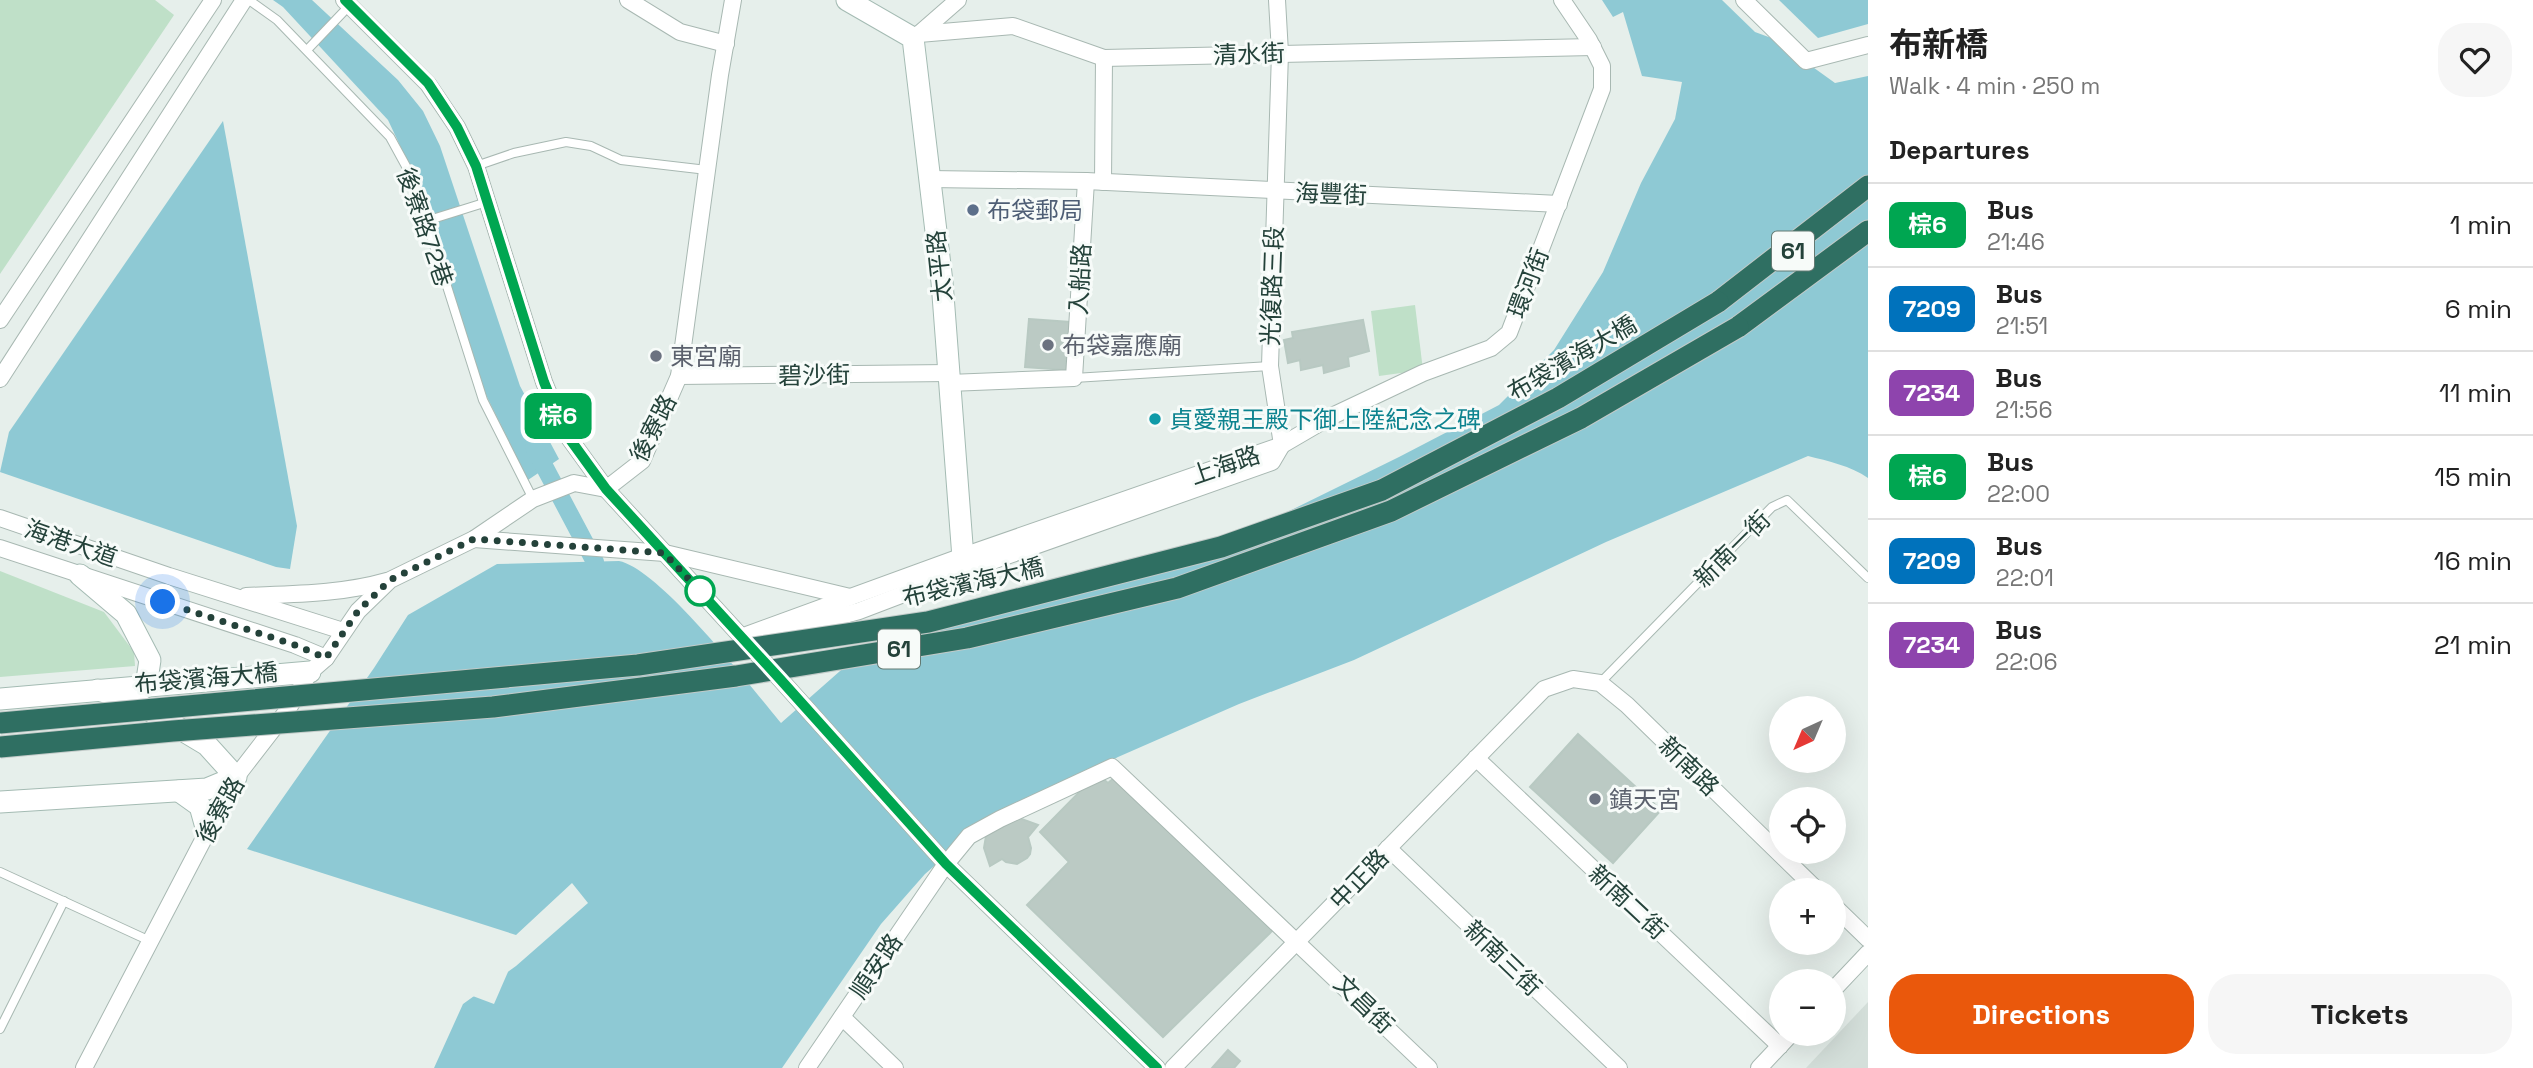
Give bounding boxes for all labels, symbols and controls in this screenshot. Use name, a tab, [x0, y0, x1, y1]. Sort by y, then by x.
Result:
button: heart	[2438, 23, 2512, 97]
text: 布新橋	[1889, 24, 1988, 66]
street label: 清水街	[1212, 37, 1286, 71]
text: Walk · 4 min · 250 m	[1889, 71, 2100, 101]
text: Departures	[1889, 133, 2030, 167]
street label: 後寮路72巷	[390, 163, 460, 291]
street label: 海豐街	[1294, 177, 1368, 211]
text: Bus	[1987, 193, 2034, 227]
place label: 布袋郵局	[987, 195, 1083, 226]
marker: 布袋郵局	[965, 202, 981, 218]
text: 1 min	[2450, 208, 2512, 242]
text: 棕6	[1908, 209, 1947, 240]
street label: 光復路三段	[1254, 225, 1290, 347]
text: 21:46	[1987, 227, 2045, 257]
street label: 太平路	[920, 229, 958, 303]
road number: 61	[1772, 232, 1814, 270]
street label: 入船路	[1063, 242, 1097, 316]
street label: 環河街	[1501, 244, 1555, 322]
text: Bus	[1996, 277, 2043, 311]
text: 6 min	[2445, 292, 2512, 326]
text: 7209	[1903, 293, 1961, 324]
street label: 布袋濱海大橋	[1502, 309, 1642, 407]
text: 21:51	[1996, 311, 2048, 341]
place label: 布袋嘉應廟	[1062, 330, 1182, 361]
marker: 布袋嘉應廟	[1040, 337, 1056, 353]
place label: 東宮廟	[670, 341, 742, 372]
marker: 東宮廟	[648, 348, 664, 364]
street label: 碧沙街	[778, 359, 850, 391]
text: Bus	[1995, 361, 2042, 395]
text: 11 min	[2439, 376, 2512, 410]
text: 7234	[1903, 377, 1960, 408]
street label: 後寮路	[623, 389, 683, 467]
line badge: 棕6	[526, 393, 590, 439]
text: 21:56	[1995, 395, 2052, 425]
text: 棕6	[539, 400, 577, 431]
place label: 貞愛親王殿下御上陸紀念之碑	[1169, 404, 1481, 435]
marker: 貞愛親王殿下御上陸紀念之碑	[1147, 411, 1163, 427]
street label: 上海路	[1186, 439, 1264, 491]
text: Bus	[1987, 445, 2034, 479]
text: 15 min	[2434, 460, 2512, 494]
text: 棕6	[1908, 461, 1947, 492]
text: 22:00	[1987, 479, 2050, 509]
street label: 新南一街	[1687, 504, 1777, 594]
street label: 海港大道	[21, 513, 121, 573]
text: Bus	[1996, 529, 2043, 563]
text: 16 min	[2434, 544, 2512, 578]
text: 7209	[1903, 545, 1961, 576]
street label: 布袋濱海大橋	[899, 551, 1047, 613]
text: 22:01	[1996, 563, 2054, 593]
unlabelled marker	[685, 576, 715, 606]
your location	[145, 584, 180, 619]
text: Bus	[1995, 613, 2042, 647]
text: 21 min	[2434, 628, 2512, 662]
road number: 61	[878, 629, 920, 668]
text: 7234	[1903, 629, 1960, 660]
text: 22:06	[1995, 647, 2058, 677]
street label: 布袋濱海大橋	[133, 656, 279, 700]
north arrow	[1769, 696, 1846, 774]
map controls	[1769, 696, 1846, 1046]
street label: 新南路	[1652, 730, 1726, 802]
street label: 後寮路	[189, 771, 251, 849]
place label: 鎮天宮	[1609, 784, 1681, 815]
button: locate	[1769, 787, 1846, 864]
marker: 鎮天宮	[1587, 791, 1603, 807]
street label: 中正路	[1323, 842, 1395, 916]
street label: 新南二街	[1582, 858, 1674, 946]
button: +	[1769, 878, 1846, 955]
street label: 新南三街	[1458, 914, 1548, 1002]
street label: 順安路	[843, 927, 909, 1005]
street label: 文昌街	[1327, 968, 1401, 1040]
button: −	[1769, 969, 1846, 1046]
button: Directions	[1889, 974, 2194, 1054]
button: Tickets	[2208, 974, 2512, 1054]

